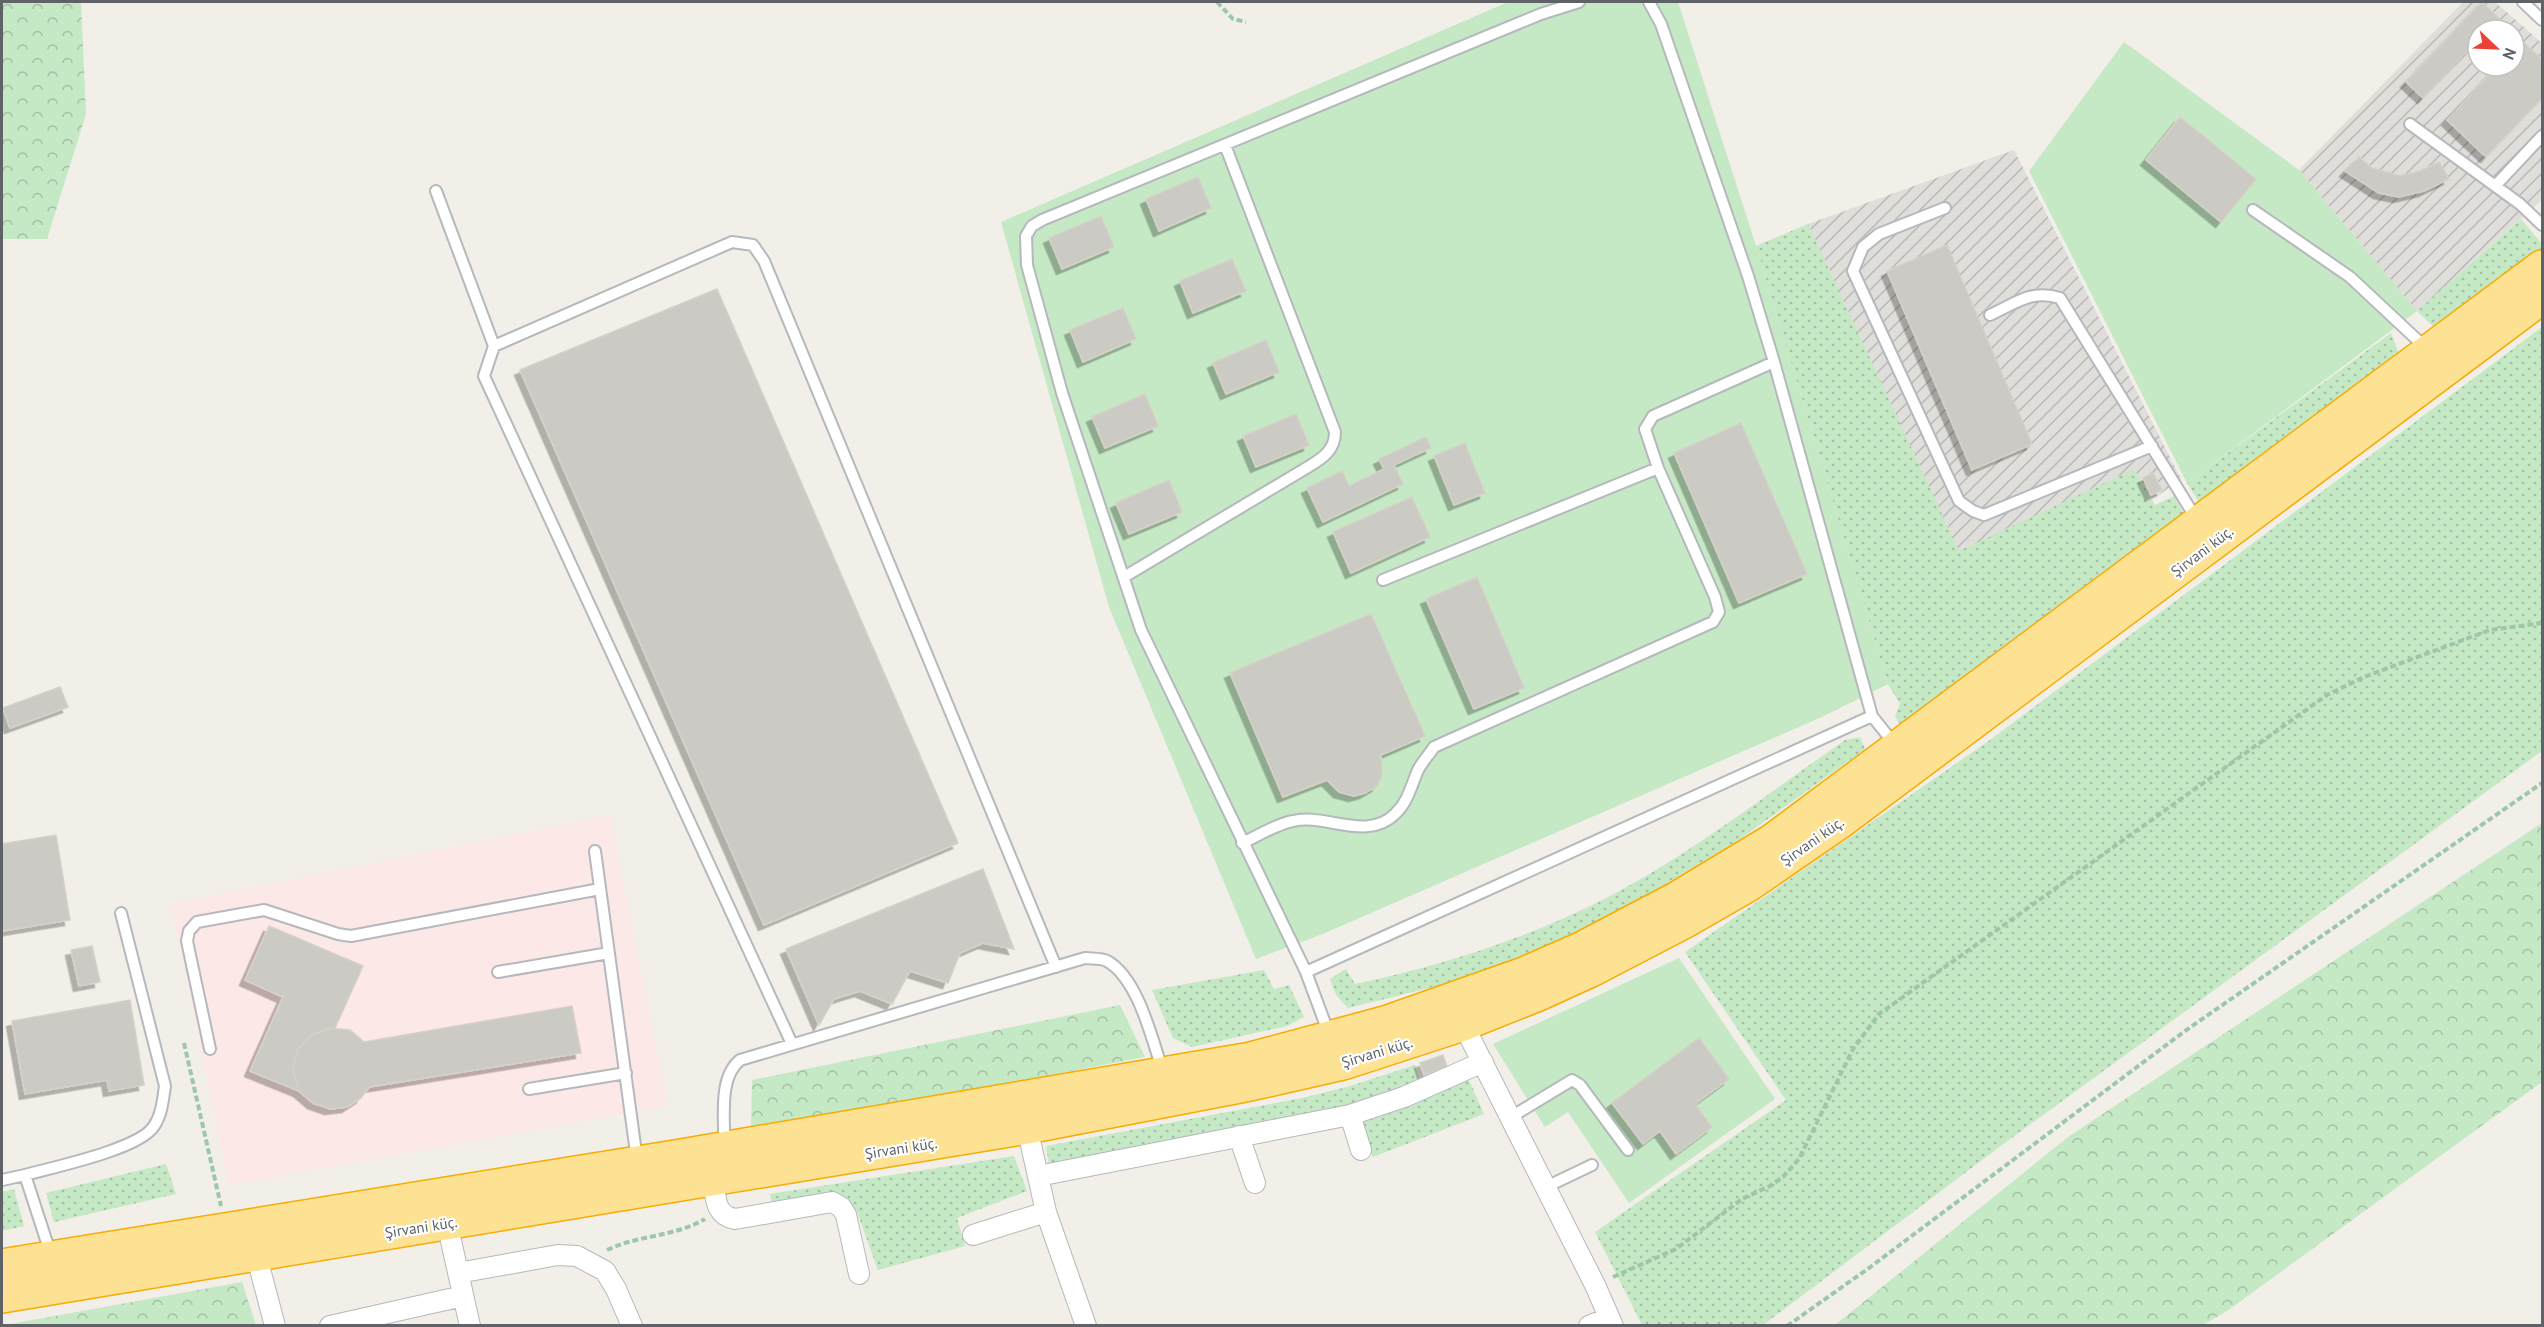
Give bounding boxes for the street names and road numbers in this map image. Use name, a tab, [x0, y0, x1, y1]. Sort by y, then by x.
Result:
street label: Şirvani küç.	[2167, 521, 2237, 581]
street label: Şirvani küç.	[1777, 812, 1847, 870]
street label: Şirvani küç.	[1339, 1032, 1415, 1072]
street label: Şirvani küç.	[863, 1133, 939, 1163]
street label: Şirvani küç.	[383, 1212, 459, 1242]

